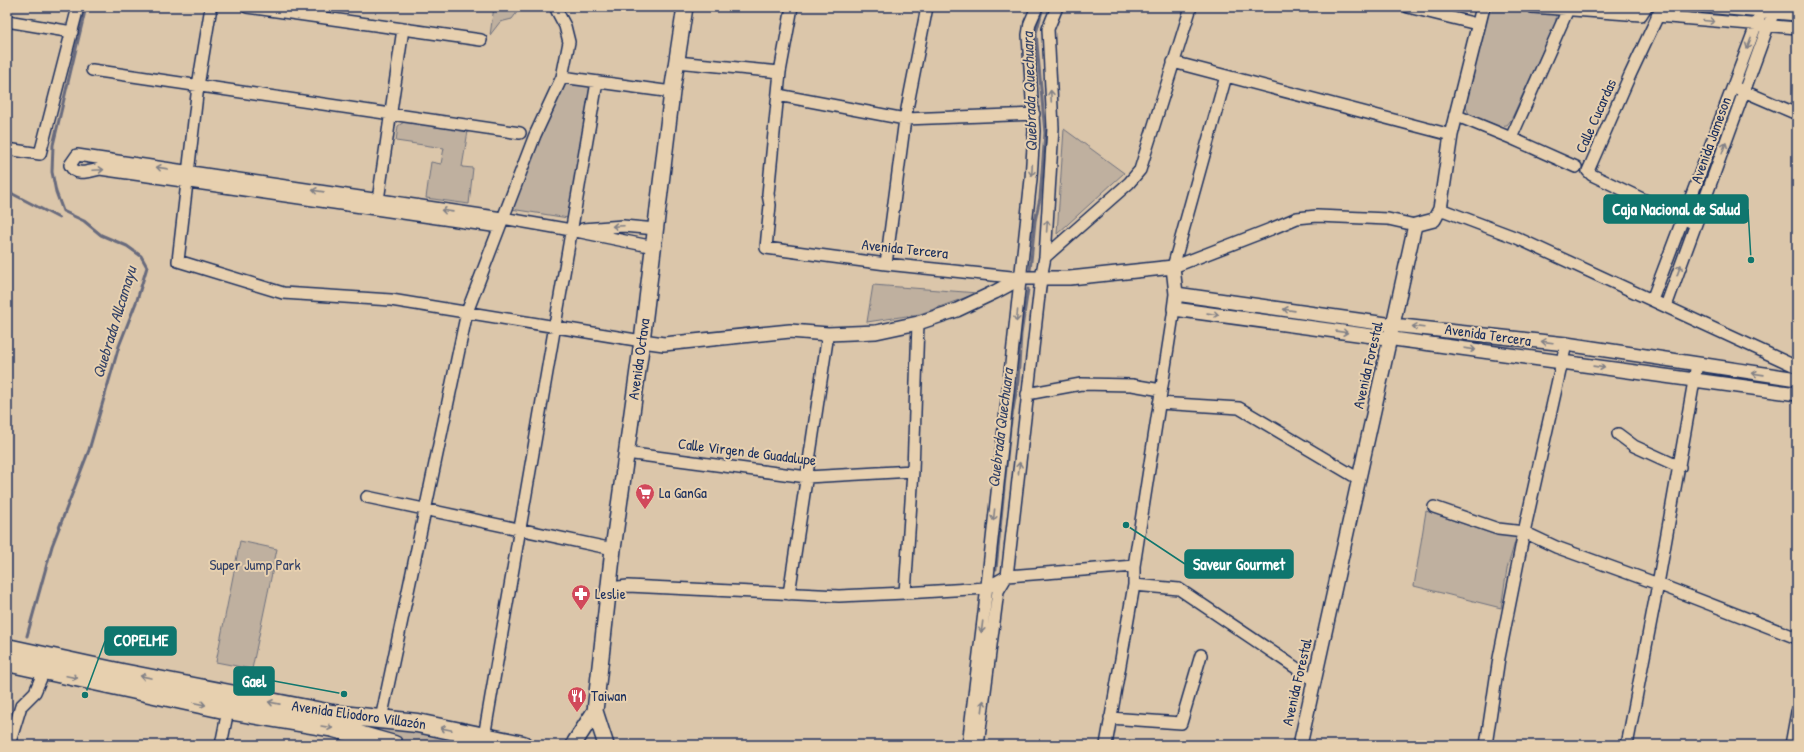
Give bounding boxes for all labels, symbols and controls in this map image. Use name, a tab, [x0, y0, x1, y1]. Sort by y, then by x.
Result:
one-way arrow	[1702, 17, 1715, 24]
water label: Quebrada Quechuara	[1016, 30, 1042, 152]
one-way arrow	[1744, 37, 1752, 49]
street label: Calle Cucardas	[1570, 75, 1621, 156]
one-way arrow	[1048, 90, 1055, 103]
street label: Avenida Jameson	[1685, 93, 1736, 186]
one-way arrow	[1721, 142, 1729, 154]
one-way arrow	[1028, 163, 1036, 176]
one-way arrow	[156, 164, 169, 172]
one-way arrow	[91, 167, 104, 174]
one-way arrow	[312, 187, 325, 195]
callout: Caja Nacional de Salud	[1604, 195, 1748, 223]
text: Caja Nacional de Salud	[1612, 198, 1741, 220]
one-way arrow	[441, 207, 454, 215]
one-way arrow	[1043, 220, 1050, 233]
one-way arrow	[611, 223, 624, 230]
street label: Avenida Tercera	[861, 234, 949, 263]
water label: Quebrada Allcamayu	[87, 262, 142, 381]
one-way arrow	[1676, 264, 1684, 276]
one-way arrow	[1283, 306, 1296, 314]
one-way arrow	[1013, 309, 1020, 322]
one-way arrow	[1206, 310, 1219, 318]
street label: Avenida Octava	[622, 317, 655, 401]
street label: Avenida Tercera	[1444, 318, 1533, 351]
street label: Avenida Forestal	[1347, 319, 1388, 411]
one-way arrow	[1411, 324, 1424, 331]
one-way arrow	[1335, 328, 1348, 335]
one-way arrow	[1541, 338, 1554, 346]
one-way arrow	[1464, 345, 1477, 353]
one-way arrow	[1592, 363, 1605, 371]
water label: Quebrada Quechuara	[982, 366, 1018, 489]
one-way arrow	[1752, 370, 1765, 378]
street label: Calle Virgen de Guadalupe	[677, 433, 817, 470]
one-way arrow	[1015, 462, 1023, 475]
supermarket icon: La GanGa	[634, 482, 656, 510]
place label: La GanGa	[659, 482, 707, 503]
one-way arrow	[990, 508, 998, 521]
callout: Saveur Gourmet	[1185, 550, 1293, 578]
text: Saveur Gourmet	[1193, 553, 1286, 575]
park label: Super Jump Park	[209, 554, 301, 575]
pharmacy icon: Leslie	[570, 583, 592, 611]
place label: Leslie	[595, 583, 626, 604]
one-way arrow	[978, 620, 986, 633]
callout: COPELME	[105, 627, 176, 655]
text: COPELME	[114, 629, 169, 651]
street label: Avenida Forestal	[1276, 636, 1317, 728]
callout: Gael	[234, 667, 274, 695]
text: Gael	[242, 670, 267, 692]
one-way arrow	[66, 673, 79, 681]
one-way arrow	[140, 673, 153, 681]
restaurant icon: Taiwan	[566, 685, 588, 713]
place label: Taiwan	[591, 685, 627, 706]
street label: Avenida Eliodoro Villazón	[291, 695, 428, 734]
one-way arrow	[268, 698, 281, 706]
one-way arrow	[979, 700, 987, 713]
one-way arrow	[193, 701, 206, 709]
one-way arrow	[321, 723, 334, 731]
one-way arrow	[439, 724, 452, 732]

